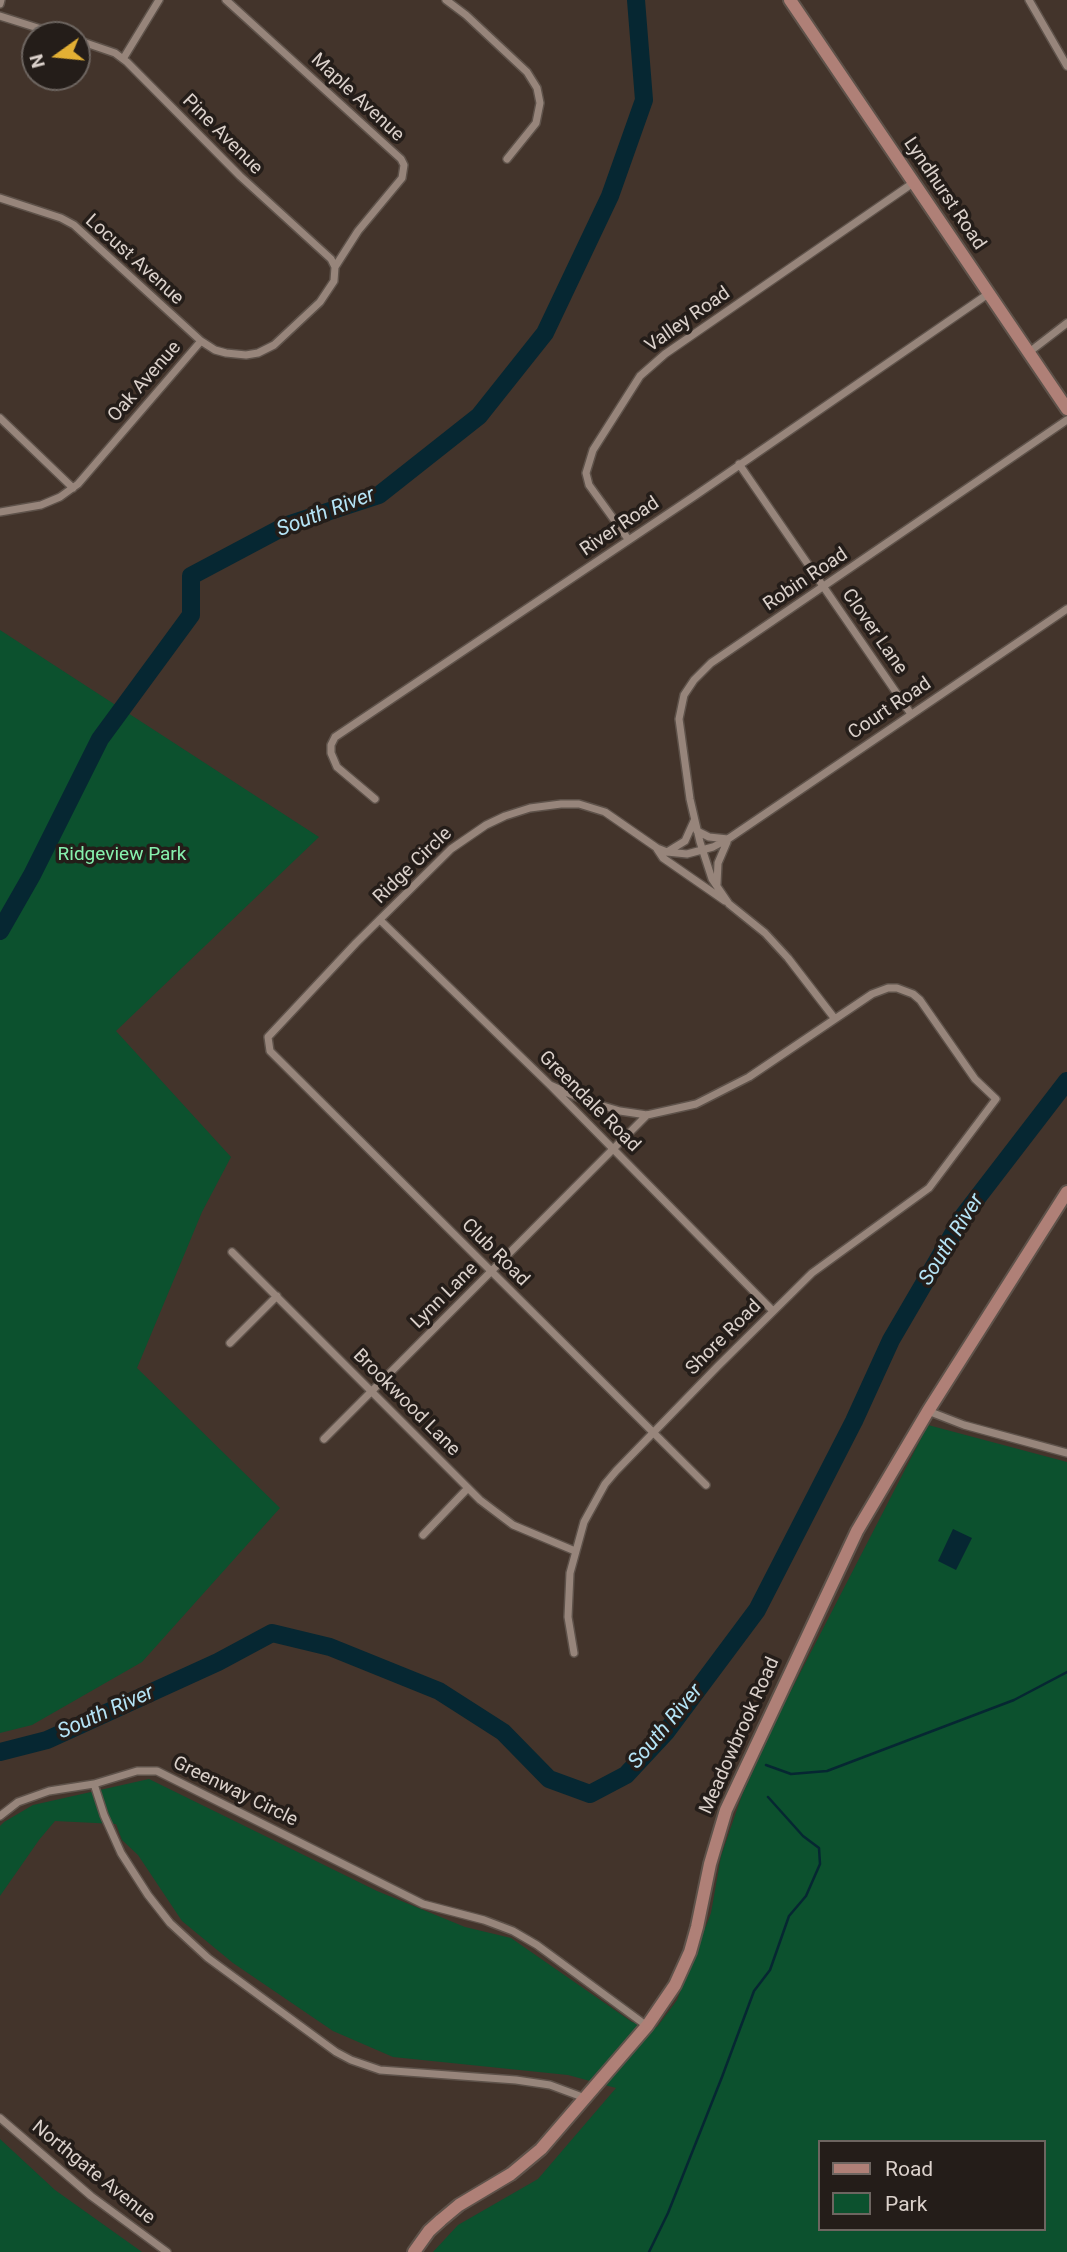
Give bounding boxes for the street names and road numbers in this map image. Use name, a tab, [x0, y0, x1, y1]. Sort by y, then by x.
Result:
street label: Maple Avenue	[306, 49, 408, 147]
street label: Pine Avenue	[177, 90, 267, 180]
street label: Lyndhurst Road	[898, 133, 990, 255]
street label: Locust Avenue	[80, 210, 188, 310]
street label: Valley Road	[641, 282, 735, 358]
street label: Oak Avenue	[104, 337, 186, 427]
street label: River Road	[576, 492, 664, 562]
street label: Robin Road	[760, 544, 852, 616]
street label: Clover Lane	[836, 585, 912, 679]
street label: Court Road	[844, 673, 936, 745]
street label: Ridge Circle	[369, 823, 457, 909]
street label: Greendale Road	[534, 1047, 644, 1157]
street label: Club Road	[456, 1214, 534, 1292]
street label: Lynn Lane	[407, 1258, 483, 1334]
street label: Shore Road	[682, 1296, 766, 1380]
street label: Brookwood Lane	[348, 1345, 464, 1461]
street label: Meadowbrook Road	[695, 1654, 785, 1818]
street label: Greenway Circle	[169, 1752, 301, 1832]
street label: Northgate Avenue	[27, 2116, 159, 2230]

